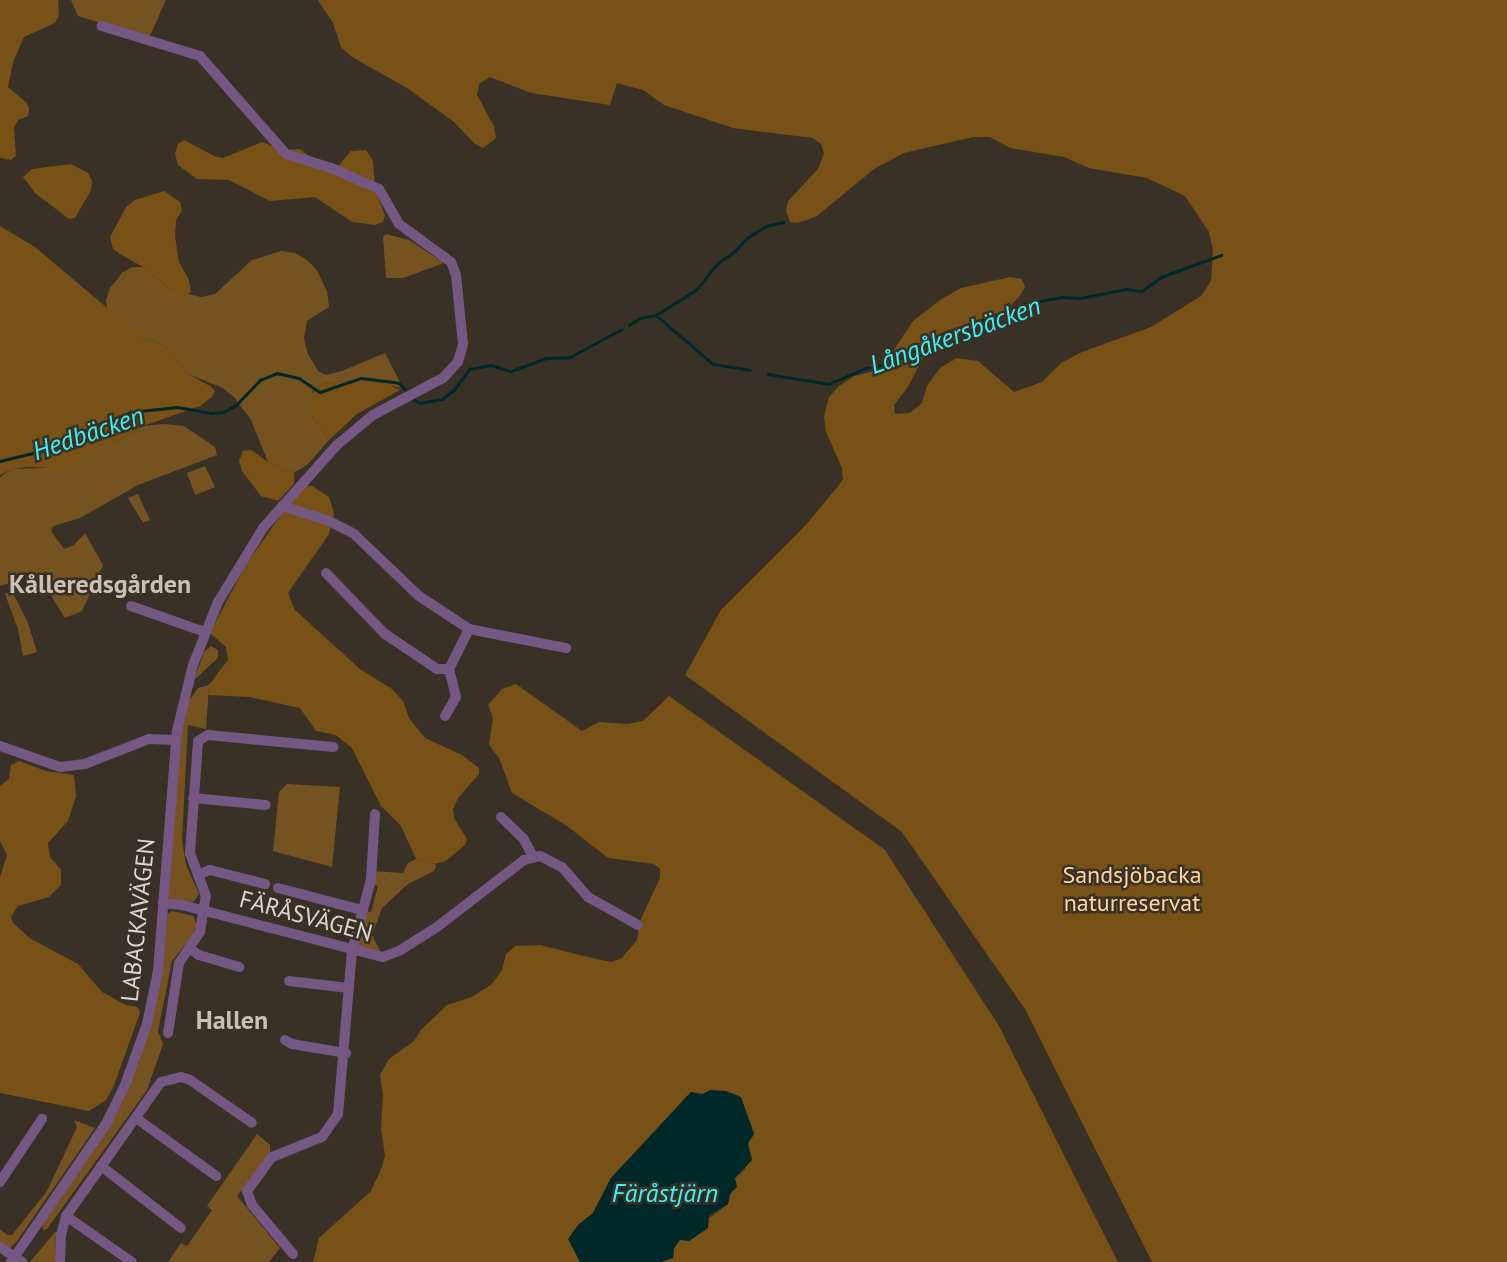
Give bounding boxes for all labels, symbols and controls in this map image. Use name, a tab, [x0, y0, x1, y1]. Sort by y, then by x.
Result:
water label: Långåkersbäcken	[865, 290, 1045, 380]
water label: Hedbäcken	[28, 399, 148, 467]
district label: Kålleredsgården	[9, 568, 191, 600]
street label: LABACKAVÄGEN	[115, 837, 161, 1003]
park label: Sandsjöbacka naturreservat	[1062, 861, 1202, 917]
street label: FÄRÅSVÄGEN	[236, 884, 376, 948]
district label: Hallen	[196, 1004, 268, 1036]
water label: Färåstjärn	[612, 1177, 718, 1209]

